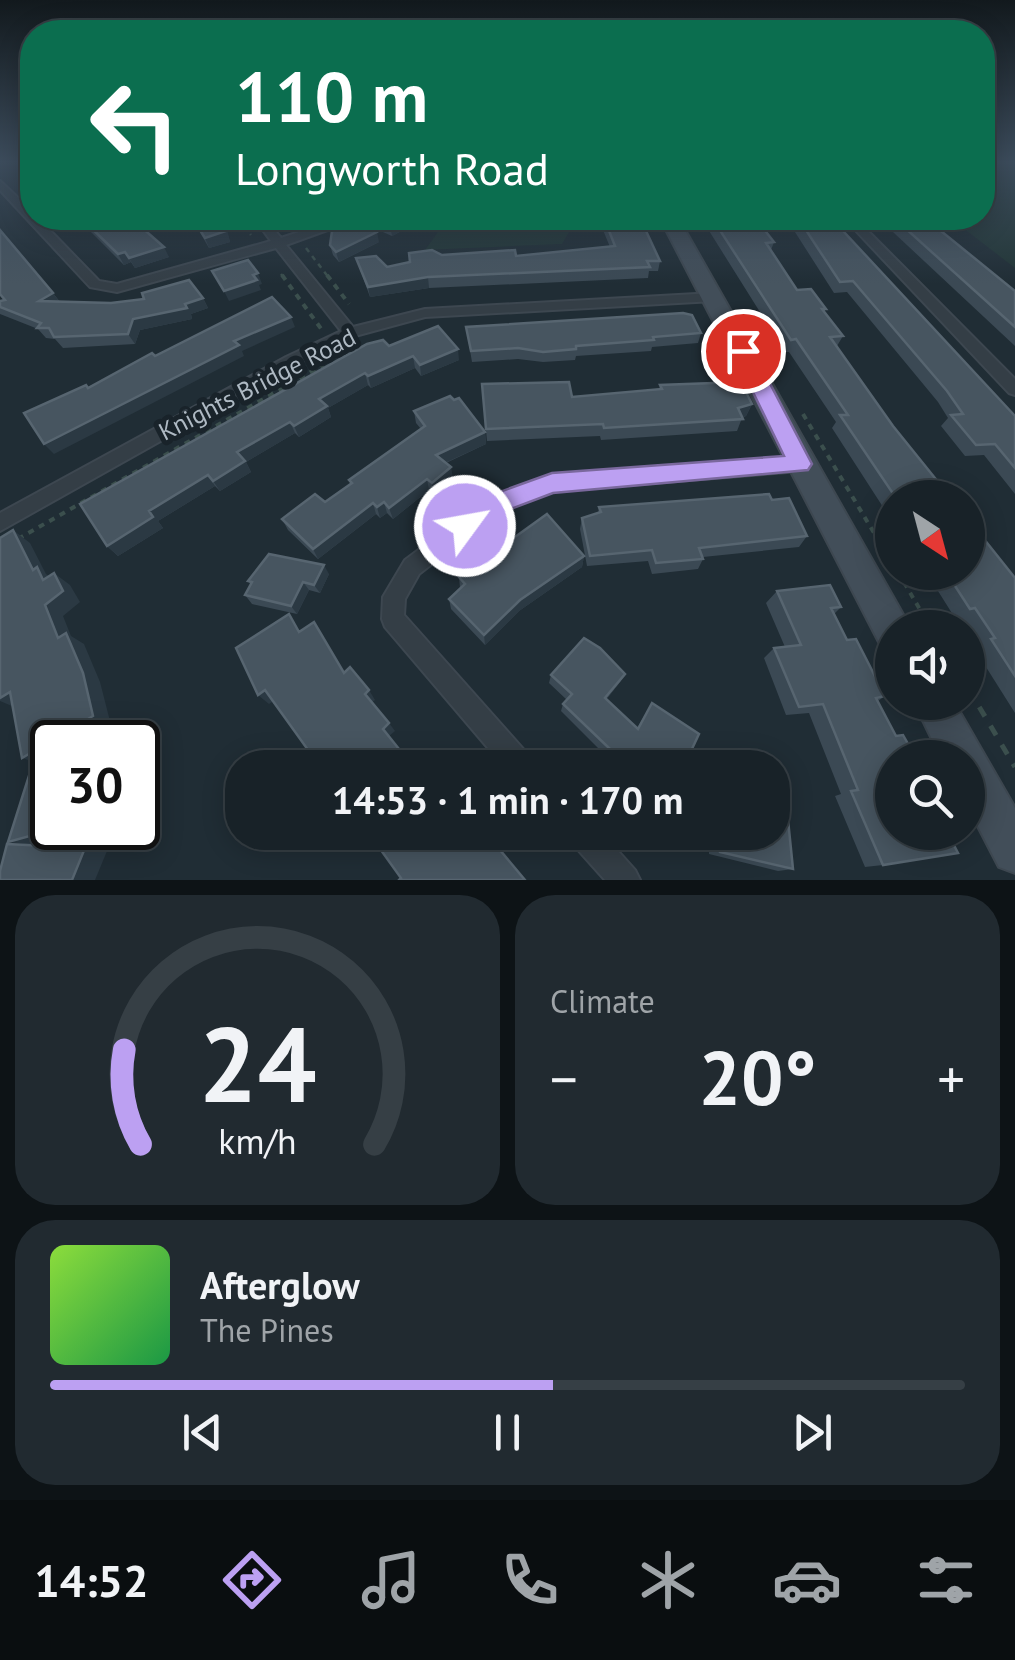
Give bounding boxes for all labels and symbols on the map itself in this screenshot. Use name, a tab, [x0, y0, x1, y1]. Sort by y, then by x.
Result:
pin	[701, 309, 786, 394]
street label: Knights Bridge Road	[153, 321, 361, 447]
position arrow	[413, 474, 517, 578]
north arrow	[875, 480, 985, 590]
speed limit sign: 30	[30, 720, 160, 850]

